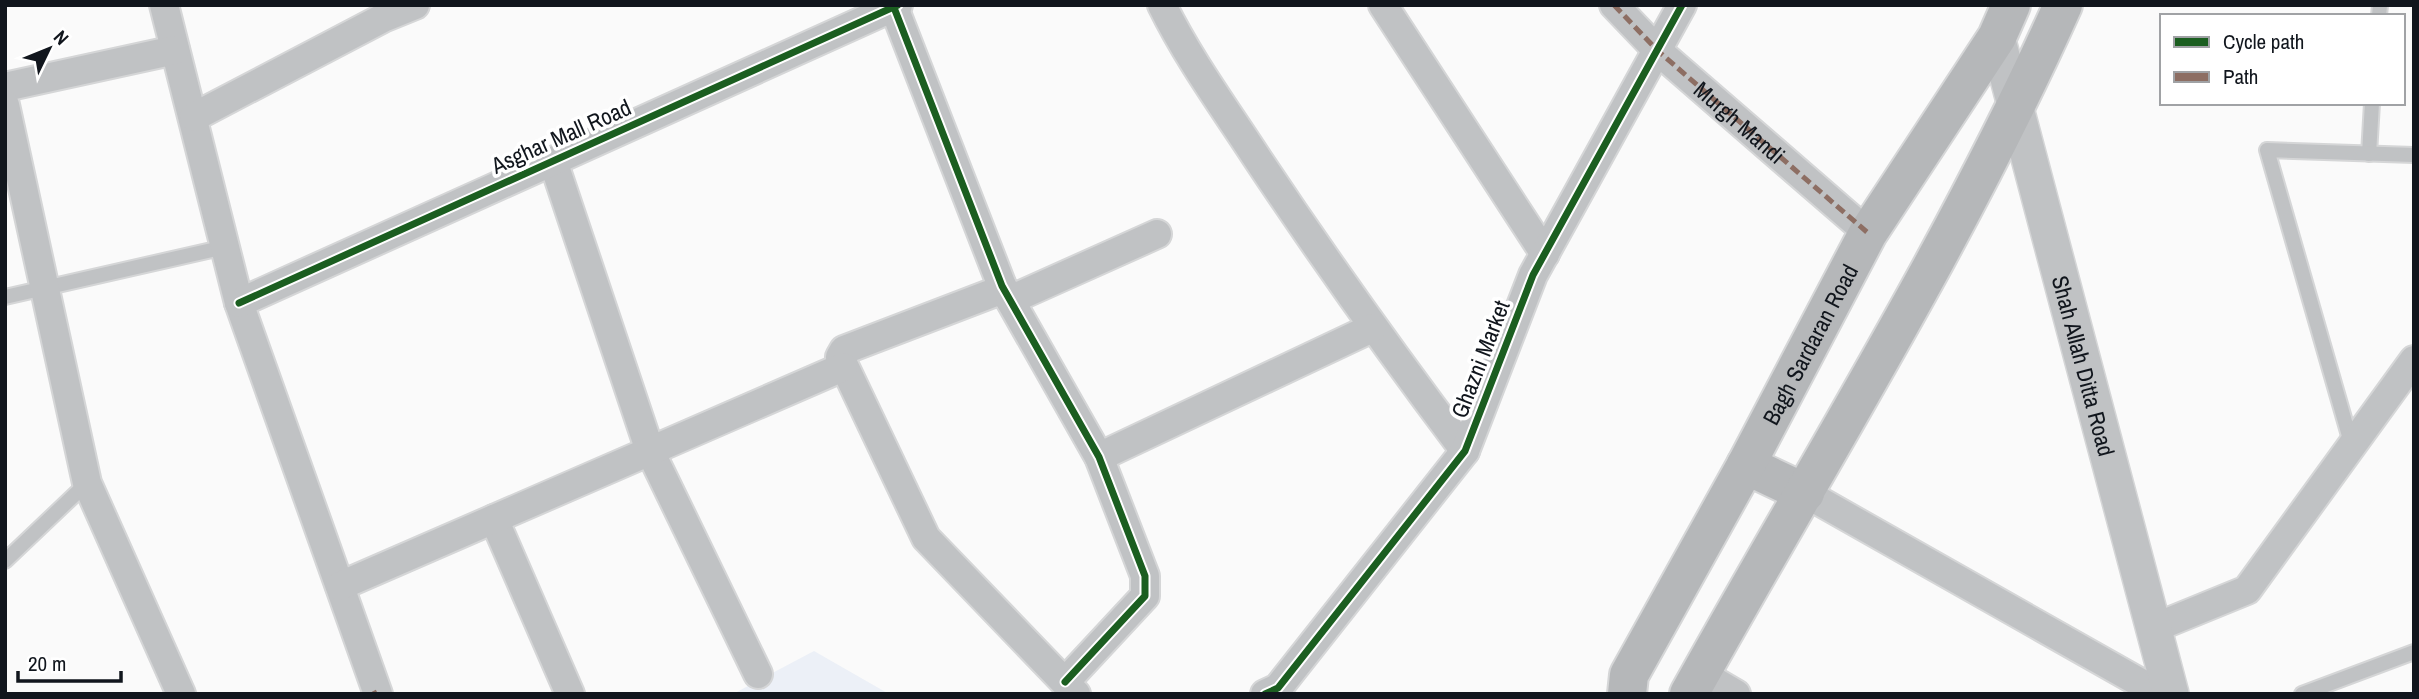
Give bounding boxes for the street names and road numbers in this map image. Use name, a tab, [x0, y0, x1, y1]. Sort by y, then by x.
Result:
street label: Murgh Mandi	[1688, 74, 1792, 170]
street label: Asghar Mall Road	[485, 91, 636, 181]
street label: Bagh Sardaran Road	[1755, 258, 1865, 430]
street label: Shah Allah Ditta Road	[2045, 272, 2123, 459]
street label: Ghazni Market	[1443, 296, 1517, 422]

